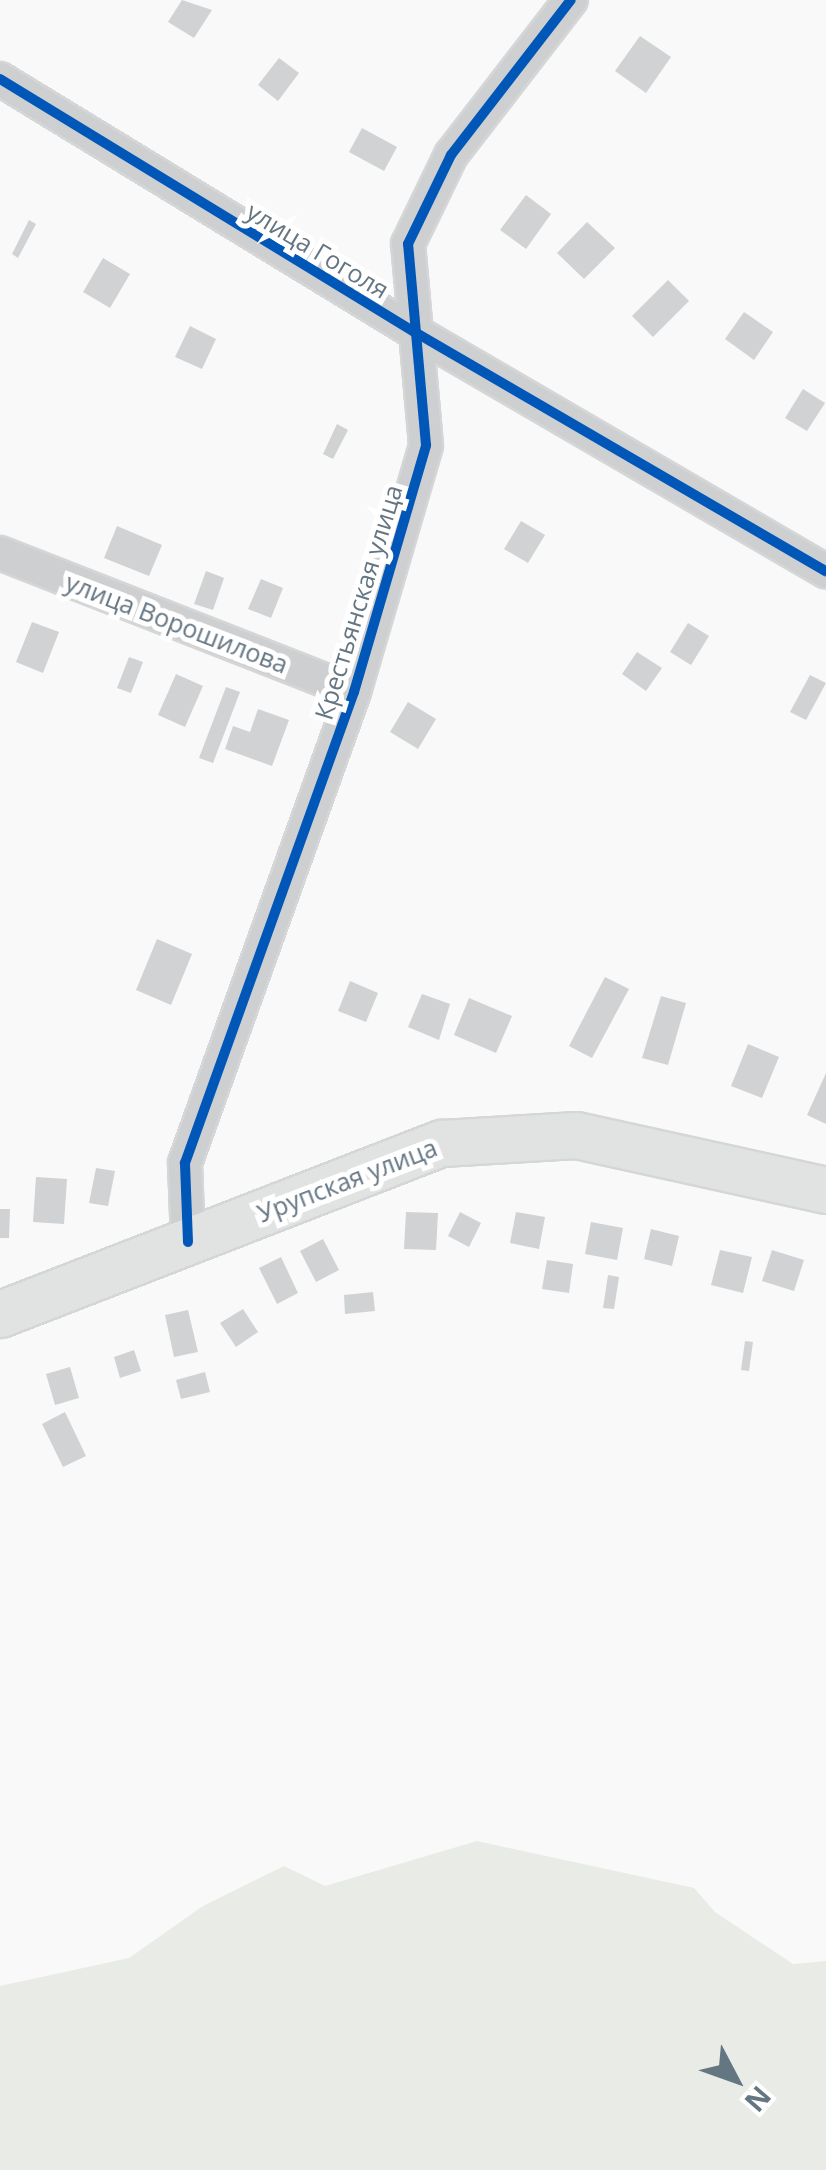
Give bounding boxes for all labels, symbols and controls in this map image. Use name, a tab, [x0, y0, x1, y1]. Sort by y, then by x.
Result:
street label: улица Гоголя	[241, 196, 395, 304]
street label: Крестьянская улица	[308, 481, 408, 723]
street label: улица Ворошилова	[61, 567, 293, 679]
street label: Урупская улица	[253, 1132, 441, 1228]
north arrow	[686, 2030, 786, 2130]
text: N	[737, 2079, 780, 2121]

